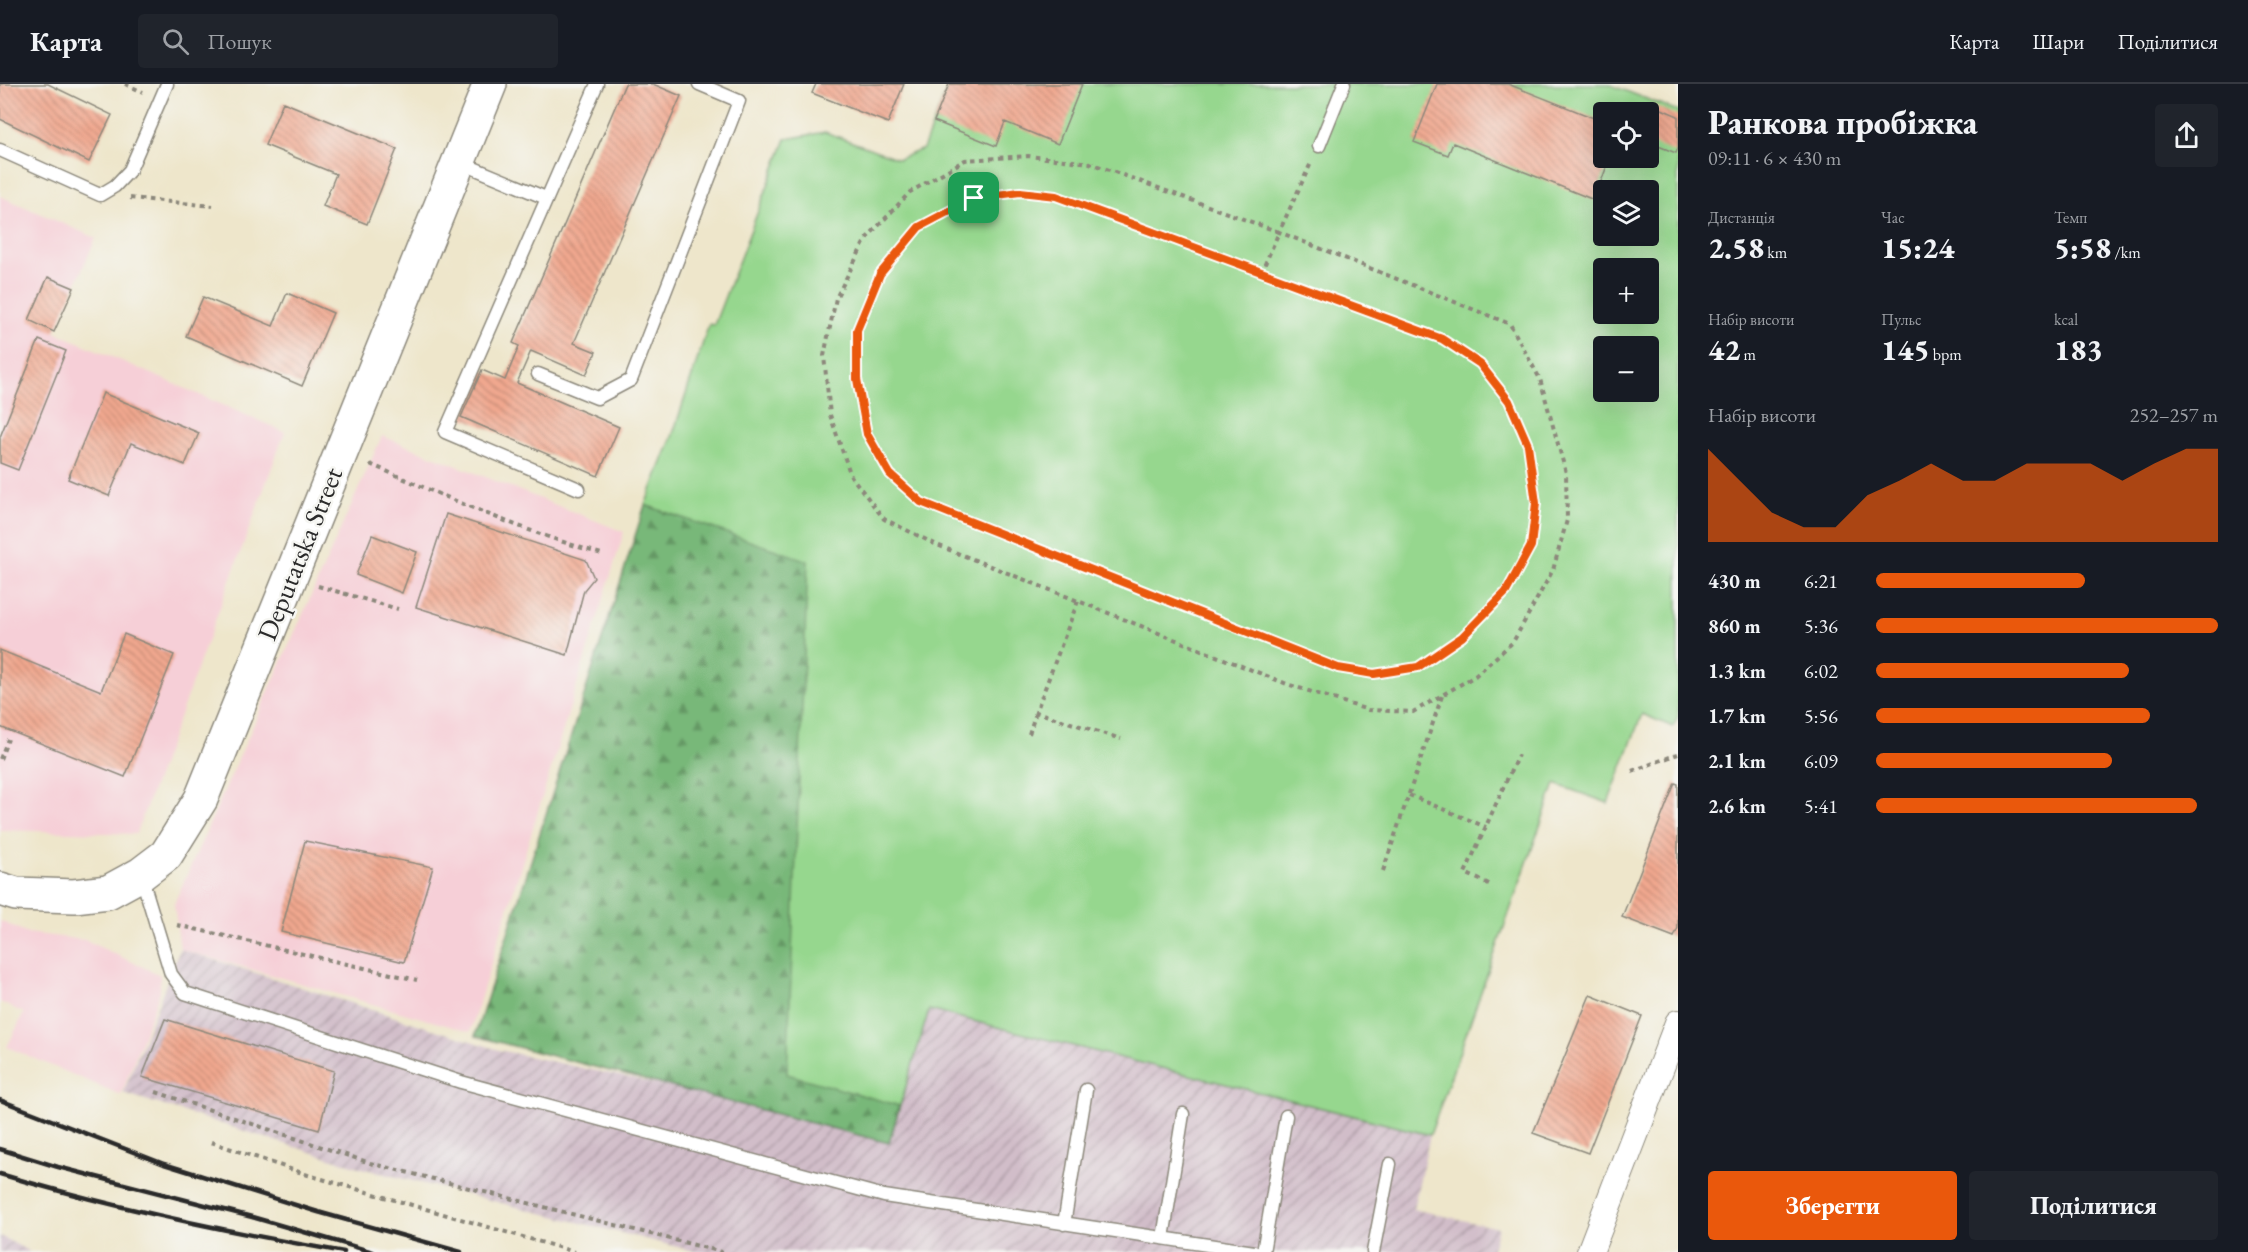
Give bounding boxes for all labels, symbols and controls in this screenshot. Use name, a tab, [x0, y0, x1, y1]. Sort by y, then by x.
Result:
search box	[138, 14, 558, 68]
text: Карта	[30, 23, 102, 59]
icon: search	[159, 25, 192, 58]
text: Пошук	[207, 27, 272, 56]
text: Карта	[1949, 28, 1999, 55]
text: Шари	[2032, 28, 2084, 55]
text: Поділитися	[2117, 28, 2218, 55]
text: Ранкова пробіжка	[1708, 101, 1977, 144]
map controls	[1593, 102, 1659, 402]
button: locate	[1593, 102, 1659, 168]
button: share	[2155, 104, 2218, 167]
text: 09:11 · 6 × 430 m	[1708, 145, 1841, 171]
pin	[948, 172, 999, 223]
button: layers	[1593, 180, 1659, 246]
icon: arrive	[957, 181, 990, 214]
text: Дистанція	[1708, 207, 1775, 228]
text: Час	[1881, 207, 1905, 228]
text: Темп	[2054, 207, 2087, 228]
text: 2.58	[1708, 228, 1764, 267]
text: 15:24	[1881, 228, 1954, 267]
text: 5:58	[2054, 228, 2111, 267]
text: km	[1764, 242, 1787, 263]
text: /km	[2111, 242, 2141, 263]
button: +	[1593, 258, 1659, 324]
text: Набір висоти	[1708, 309, 1794, 330]
text: Пульс	[1881, 309, 1922, 330]
text: kcal	[2054, 309, 2078, 330]
text: 42	[1708, 330, 1740, 369]
text: 145	[1881, 330, 1930, 369]
text: 183	[2054, 330, 2103, 369]
button: −	[1593, 336, 1659, 402]
text: m	[1740, 344, 1756, 365]
text: bpm	[1930, 344, 1962, 365]
text: Набір висоти	[1708, 402, 1816, 428]
text: 252–257 m	[2130, 402, 2218, 428]
street label: Deputatska Street	[249, 462, 350, 646]
text: 430 m	[1708, 568, 1761, 594]
text: 6:21	[1804, 568, 1838, 594]
text: 860 m	[1708, 613, 1761, 639]
text: 5:36	[1804, 613, 1838, 639]
text: 1.3 km	[1708, 658, 1766, 684]
text: 6:02	[1804, 658, 1838, 684]
text: 1.7 km	[1708, 703, 1766, 729]
text: 5:56	[1804, 703, 1838, 729]
text: 2.1 km	[1708, 748, 1766, 774]
text: 6:09	[1804, 748, 1838, 774]
text: 2.6 km	[1708, 793, 1766, 819]
text: 5:41	[1804, 793, 1838, 819]
button: Зберегти	[1708, 1171, 1957, 1240]
button: Поділитися	[1969, 1171, 2218, 1240]

